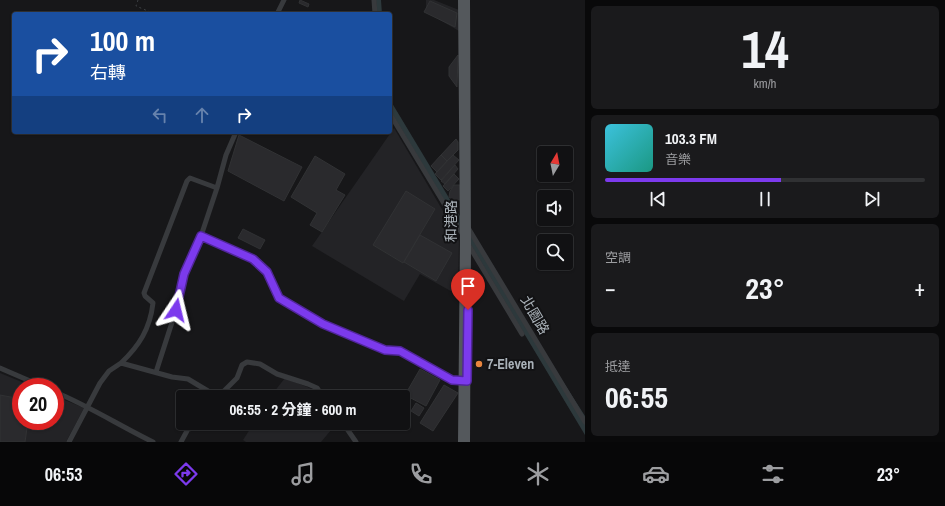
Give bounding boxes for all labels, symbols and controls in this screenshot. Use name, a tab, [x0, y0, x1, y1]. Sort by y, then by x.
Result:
text: 14	[741, 14, 789, 84]
text: 100 m	[90, 22, 155, 60]
icon: right	[24, 28, 76, 80]
text: 右轉	[90, 60, 126, 85]
text: km/h	[753, 75, 777, 92]
icon: left	[149, 104, 171, 126]
icon: ahead	[191, 104, 213, 126]
icon: right	[233, 104, 255, 126]
text: 103.3 FM	[665, 128, 717, 149]
north arrow	[537, 146, 573, 182]
map controls	[537, 146, 573, 270]
text: 音樂	[665, 151, 691, 168]
icon: previous	[647, 188, 669, 210]
icon: pause	[754, 188, 776, 210]
icon: next	[861, 188, 883, 210]
button: sound	[537, 190, 573, 226]
street label: 和港路	[442, 200, 460, 242]
button: search	[537, 234, 573, 270]
text: 空調	[605, 249, 631, 266]
text: 23°	[745, 268, 785, 308]
pin	[451, 269, 485, 310]
text: −	[605, 273, 616, 303]
text: +	[914, 273, 925, 303]
icon: arrive	[457, 275, 479, 297]
position arrow	[155, 289, 197, 331]
street label: 北園路	[517, 292, 553, 338]
place label: 7-Eleven	[487, 355, 534, 373]
text: 抵達	[605, 358, 631, 375]
marker: 7-Eleven	[474, 359, 484, 369]
text: 06:55	[605, 377, 668, 417]
speed limit sign: 20	[12, 378, 64, 430]
text: 06:55 · 2 分鐘 · 600 m	[229, 399, 357, 420]
icon: directions	[172, 460, 200, 488]
icon: music	[289, 460, 317, 488]
icon: phone	[407, 460, 435, 488]
icon: climate	[524, 460, 552, 488]
icon: car	[642, 460, 670, 488]
icon: filters	[759, 460, 787, 488]
text: 06:53	[45, 462, 82, 487]
text: 23°	[877, 462, 900, 487]

